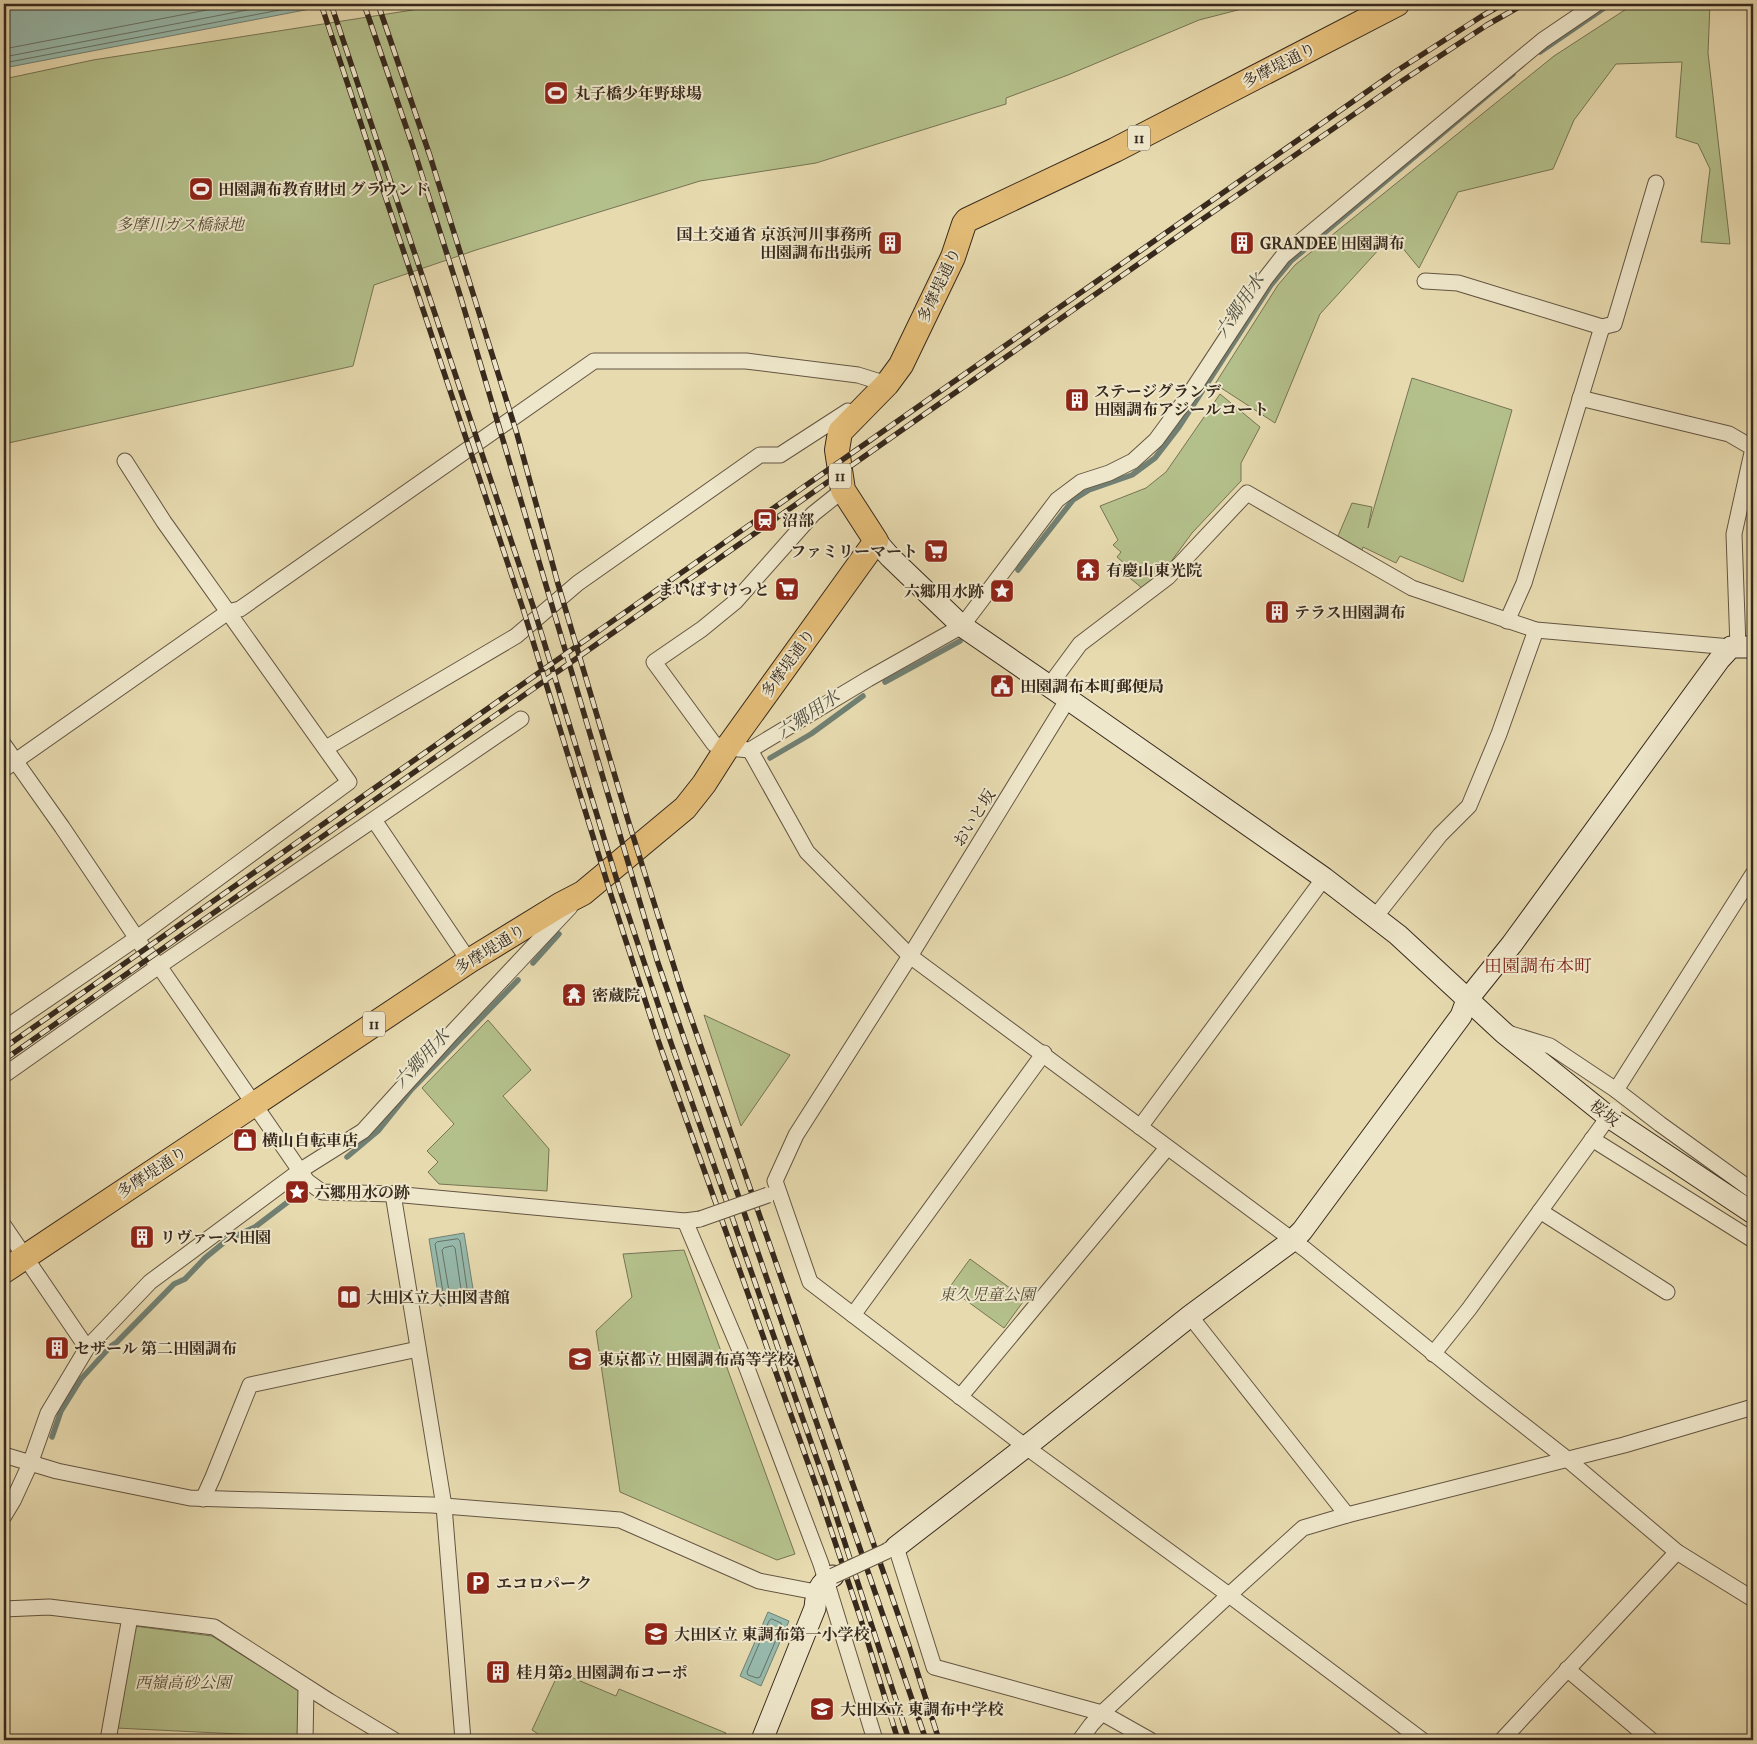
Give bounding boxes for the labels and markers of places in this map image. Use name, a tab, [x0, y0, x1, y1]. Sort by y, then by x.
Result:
sports icon: 丸子橋少年野球場	[543, 80, 569, 106]
place label: 丸子橋少年野球場	[574, 84, 702, 103]
sports icon: 田園調布教育財団 グラウンド	[188, 176, 214, 202]
place label: 田園調布教育財団 グラウンド	[218, 180, 429, 199]
place label: 国土交通省 京浜河川事務所 田園調布出張所	[677, 225, 872, 262]
building icon: 国土交通省 京浜河川事務所 田園調布出張所	[877, 230, 903, 256]
building icon: GRANDEE 田園調布	[1229, 230, 1255, 256]
place label: GRANDEE 田園調布	[1260, 234, 1404, 253]
place label: ステージグランデ 田園調布アジールコート	[1094, 382, 1269, 419]
building icon: ステージグランデ 田園調布アジールコート	[1064, 387, 1090, 413]
station icon: 沼部	[752, 507, 778, 533]
place label: 沼部	[782, 511, 815, 530]
supermarket icon: ファミリーマート	[923, 538, 949, 564]
place label: ファミリーマート	[790, 542, 918, 561]
temple icon: 有慶山東光院	[1075, 557, 1101, 583]
place label: 有慶山東光院	[1106, 561, 1202, 580]
supermarket icon: まいばすけっと	[774, 576, 800, 602]
place icon: 六郷用水跡	[989, 578, 1015, 604]
place label: まいばすけっと	[658, 580, 770, 599]
place label: 六郷用水跡	[904, 582, 984, 601]
building icon: テラス田園調布	[1264, 599, 1290, 625]
place label: テラス田園調布	[1294, 603, 1406, 622]
public building icon: 田園調布本町郵便局	[989, 673, 1015, 699]
place label: 田園調布本町郵便局	[1020, 677, 1164, 696]
temple icon: 密蔵院	[561, 982, 587, 1008]
place label: 密蔵院	[592, 986, 640, 1005]
shop icon: 横山自転車店	[232, 1127, 258, 1153]
place label: 横山自転車店	[262, 1131, 358, 1150]
place icon: 六郷用水の跡	[284, 1179, 310, 1205]
place label: 六郷用水の跡	[314, 1183, 410, 1202]
building icon: リヴァース田園	[129, 1224, 155, 1250]
place label: リヴァース田園	[160, 1228, 271, 1247]
library icon: 大田区立大田図書館	[336, 1284, 362, 1310]
place label: 大田区立大田図書館	[366, 1288, 510, 1307]
building icon: セザール 第二田園調布	[44, 1335, 70, 1361]
place label: セザール 第二田園調布	[74, 1339, 237, 1358]
school or university icon: 東京都立 田園調布高等学校	[567, 1346, 593, 1372]
place label: 東京都立 田園調布高等学校	[598, 1350, 794, 1369]
parking icon: エコロパーク	[465, 1570, 491, 1596]
place label: エコロパーク	[496, 1574, 592, 1593]
school or university icon: 大田区立 東調布第一小学校	[643, 1621, 669, 1647]
place label: 大田区立 東調布第一小学校	[674, 1625, 870, 1644]
building icon: 桂月第2 田園調布コーポ	[485, 1659, 511, 1685]
place label: 桂月第2 田園調布コーポ	[516, 1663, 688, 1682]
school or university icon: 大田区立 東調布中学校	[809, 1696, 835, 1722]
place label: 大田区立 東調布中学校	[840, 1700, 1004, 1719]

